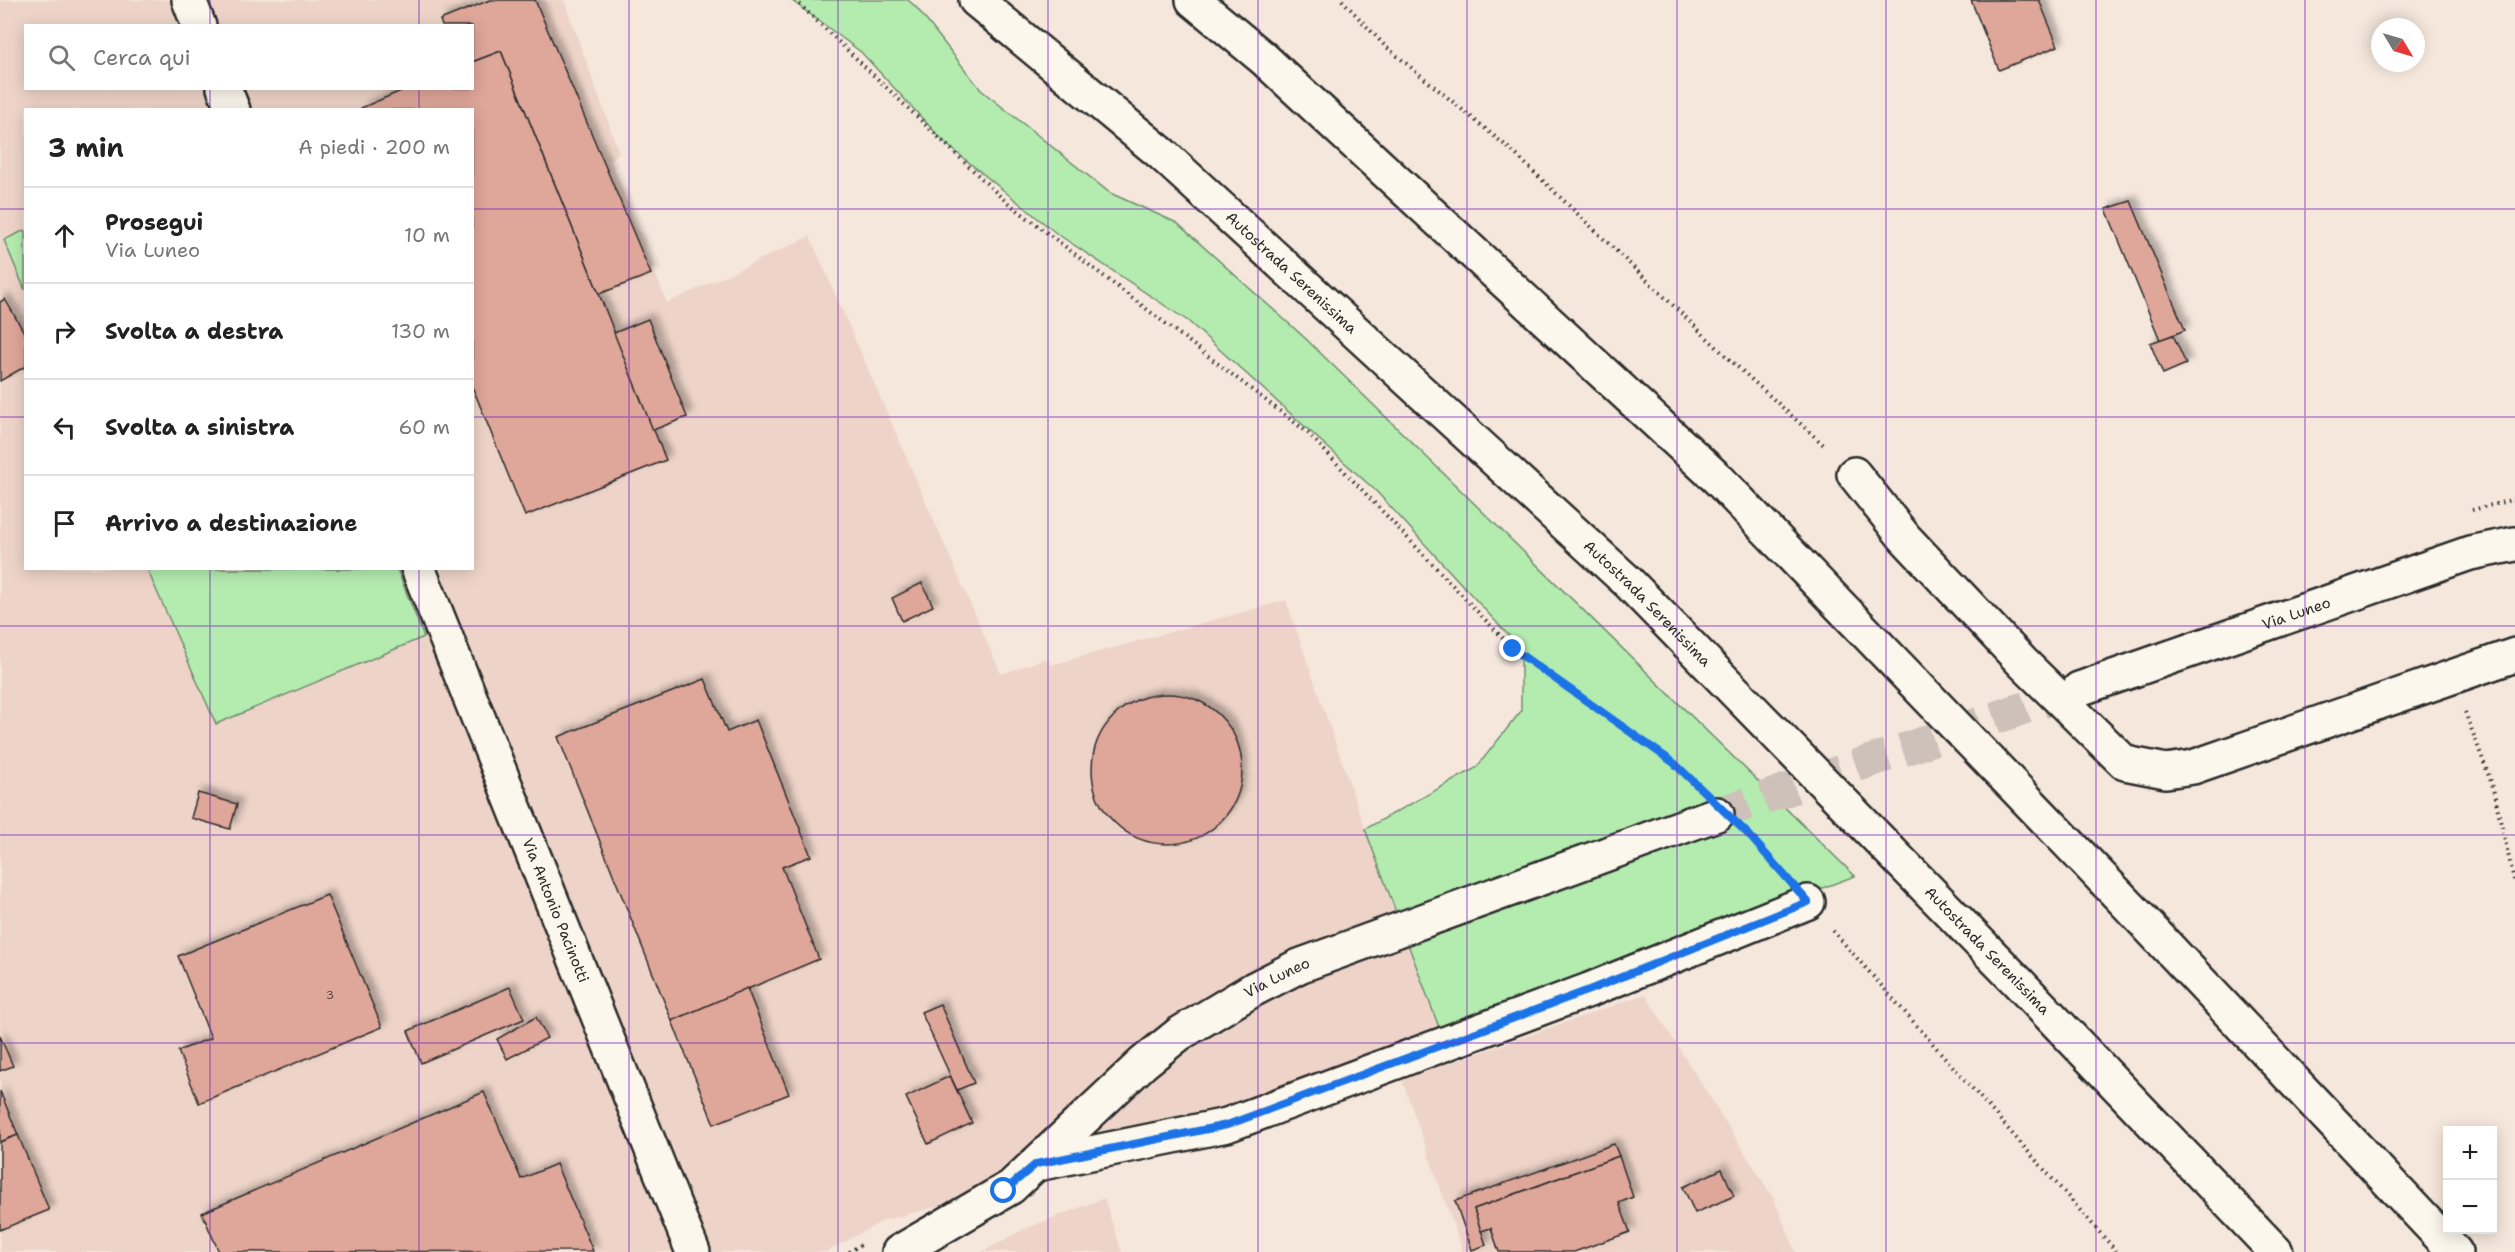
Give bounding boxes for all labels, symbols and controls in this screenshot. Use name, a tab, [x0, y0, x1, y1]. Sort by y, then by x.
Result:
north arrow	[2371, 18, 2425, 72]
search box	[24, 24, 474, 90]
icon: search	[45, 41, 78, 74]
text: Cerca qui	[93, 43, 191, 72]
text: 3 min	[48, 130, 124, 165]
text: A piedi · 200 m	[298, 134, 450, 160]
street label: Autostrada Serenissima	[1221, 207, 1362, 339]
text: Prosegui	[105, 208, 203, 237]
icon: ahead	[48, 219, 81, 252]
text: 10 m	[404, 222, 450, 248]
text: Via Luneo	[105, 237, 200, 263]
icon: right	[48, 315, 81, 348]
text: Svolta a destra	[105, 317, 283, 346]
text: 130 m	[391, 318, 450, 344]
icon: left	[48, 411, 81, 444]
text: Svolta a sinistra	[105, 413, 294, 442]
text: 60 m	[398, 414, 450, 440]
icon: arrive	[48, 507, 81, 540]
text: Arrivo a destinazione	[105, 509, 357, 538]
street label: Autostrada Serenissima	[1579, 536, 1716, 672]
street label: Via Luneo	[2259, 592, 2333, 635]
route end	[1499, 635, 1525, 661]
street label: Via Antonio Pacinotti	[518, 835, 594, 986]
street label: Autostrada Serenissima	[1920, 882, 2055, 1020]
street label: Via Luneo	[1240, 953, 1313, 1003]
house number: 3	[326, 987, 334, 1003]
map controls	[2443, 1126, 2497, 1234]
button: +	[2443, 1126, 2497, 1180]
route start	[990, 1177, 1016, 1203]
button: −	[2443, 1180, 2497, 1234]

